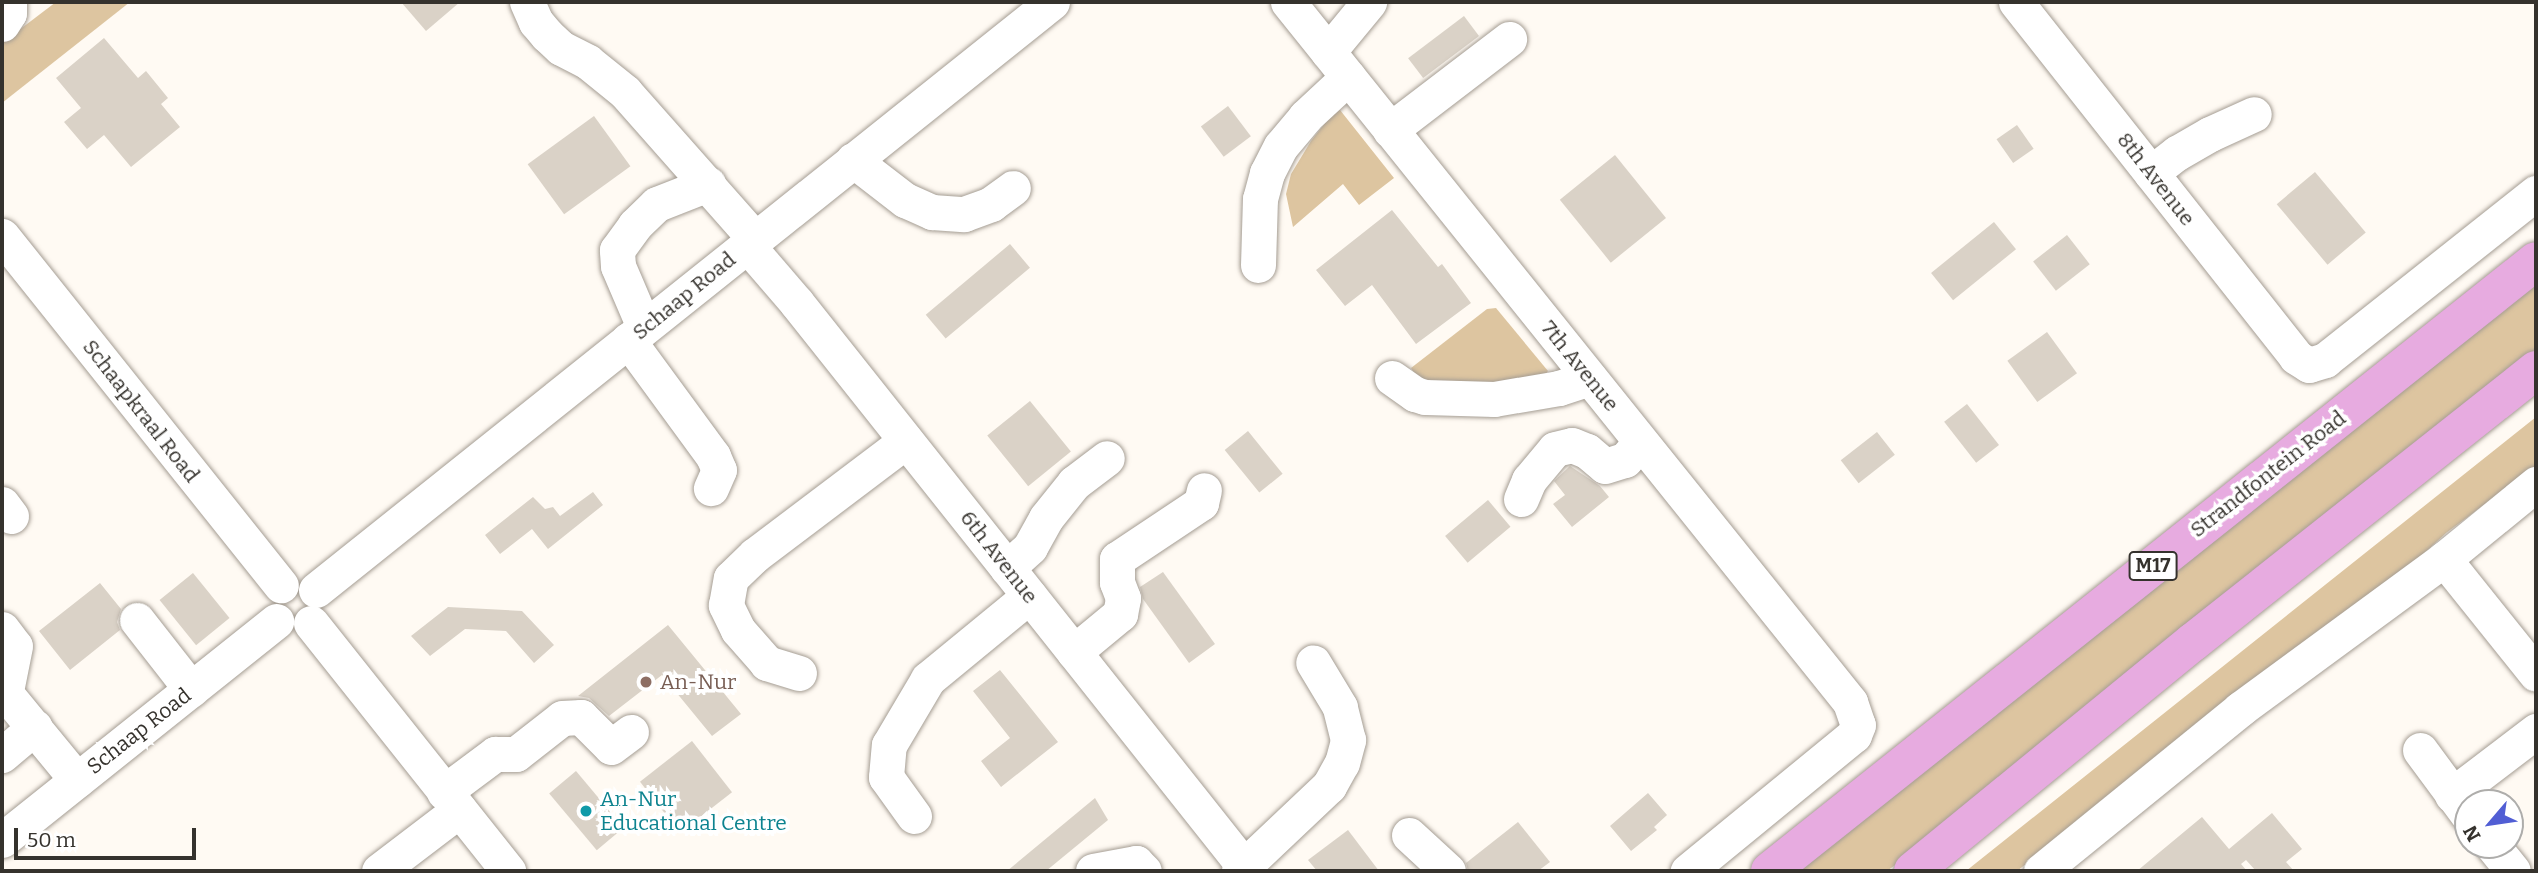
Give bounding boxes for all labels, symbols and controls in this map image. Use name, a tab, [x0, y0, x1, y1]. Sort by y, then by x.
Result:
street label: 8th Avenue	[2112, 128, 2200, 230]
street label: Schaap Road	[628, 247, 740, 345]
street label: 7th Avenue	[1536, 316, 1624, 416]
street label: Schaapkraal Road	[77, 335, 205, 487]
street label: Strandfontein Road	[2185, 406, 2351, 542]
street label: 6th Avenue	[955, 506, 1043, 608]
road number: M17	[2128, 551, 2178, 582]
place label: An-Nur	[660, 669, 736, 695]
marker: An-Nur	[638, 674, 654, 690]
street label: Schaap Road	[82, 683, 196, 779]
place label: An-Nur Educational Centre	[600, 786, 787, 836]
north arrow	[2454, 789, 2524, 859]
marker: An-Nur Educational Centre	[578, 803, 594, 819]
scale bar	[18, 814, 200, 858]
text: N	[2458, 821, 2486, 845]
text: 50 m	[27, 827, 76, 853]

